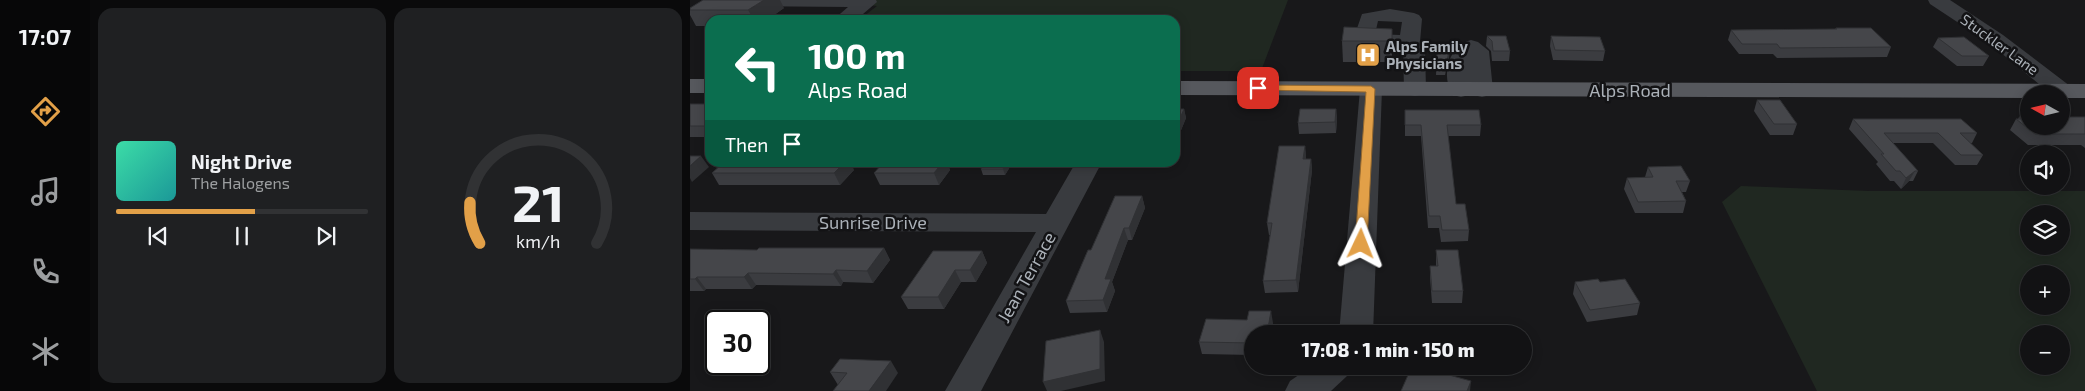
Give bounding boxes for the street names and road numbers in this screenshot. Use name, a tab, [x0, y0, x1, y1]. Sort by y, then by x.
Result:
street label: Stuckler Lane	[1958, 10, 2042, 78]
street label: Alps Road	[1589, 79, 1671, 101]
street label: Sunrise Drive	[819, 211, 927, 233]
street label: Jean Terrace	[992, 228, 1060, 326]

